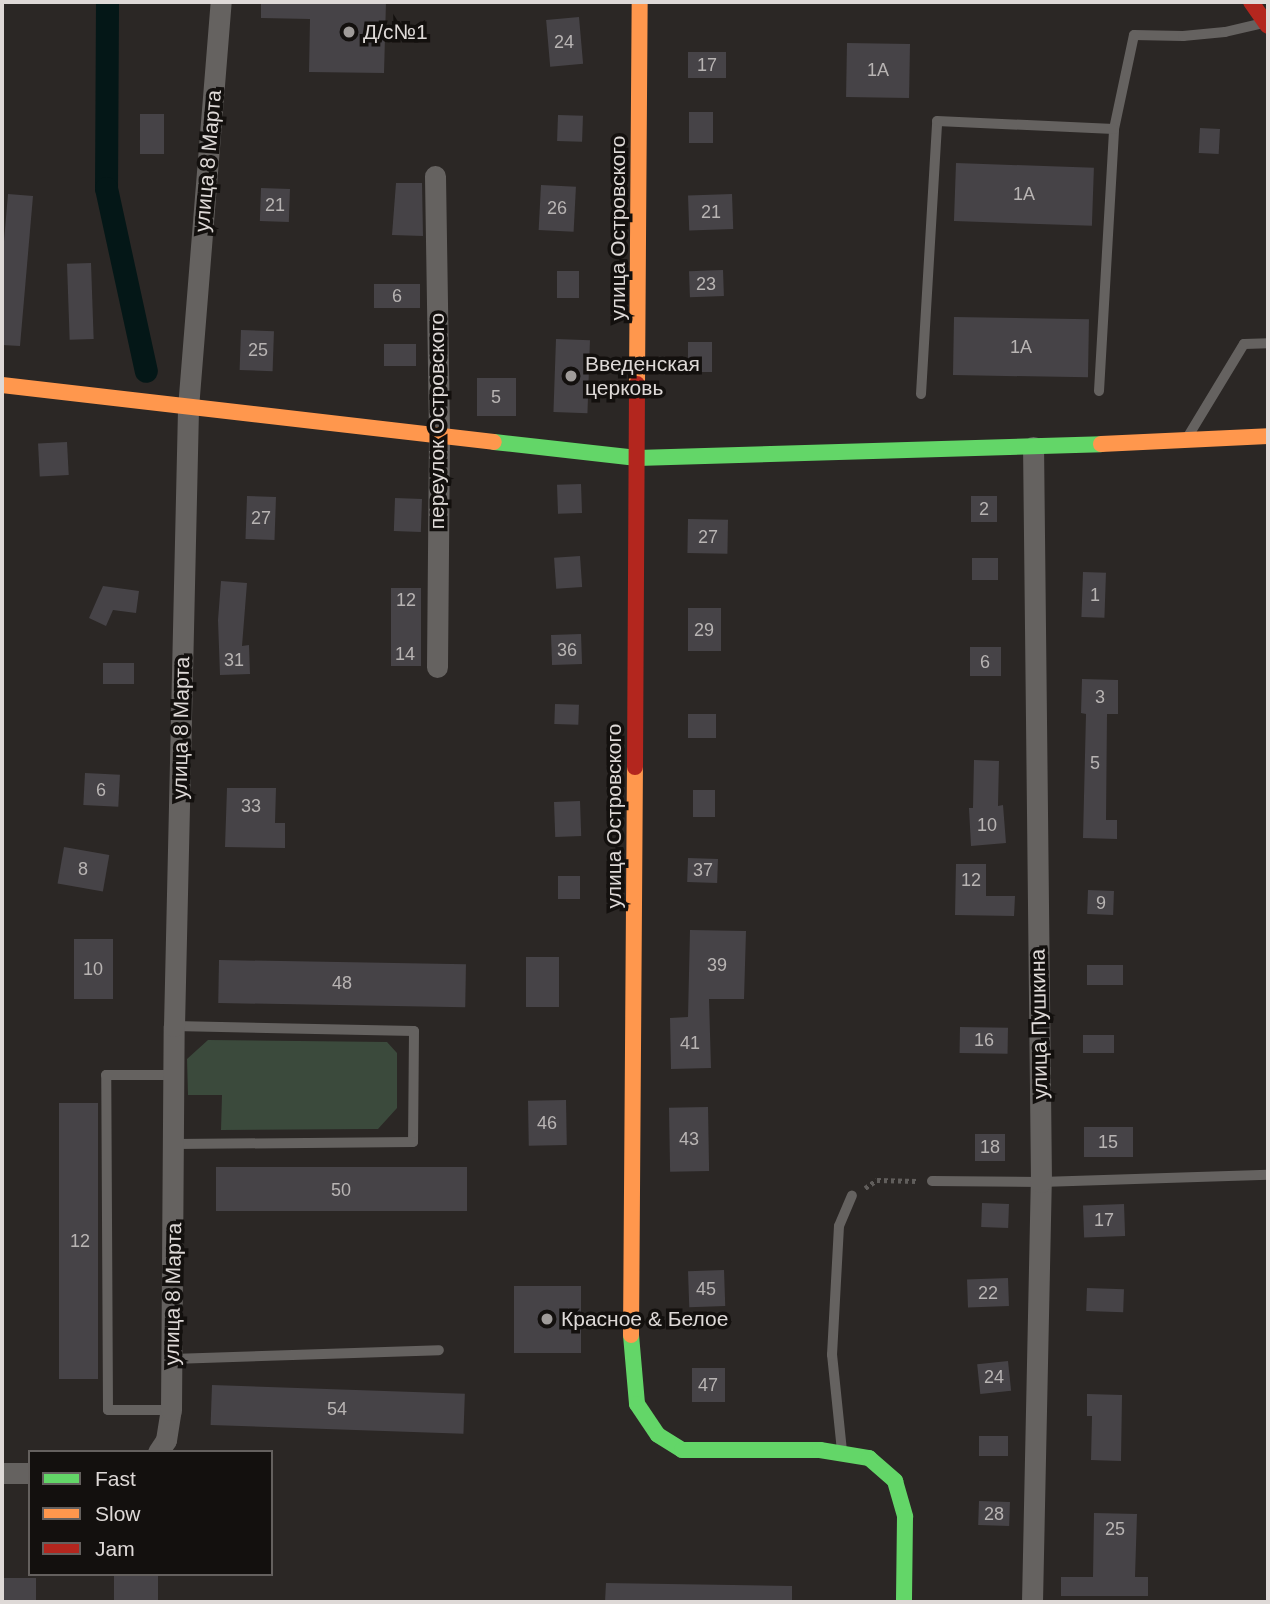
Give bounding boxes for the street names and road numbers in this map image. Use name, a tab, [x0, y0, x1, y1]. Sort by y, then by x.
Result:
street label: улица 8 Марта	[189, 89, 227, 233]
street label: улица Островского	[605, 136, 631, 320]
street label: переулок Островского	[424, 313, 450, 529]
street label: улица 8 Марта	[167, 656, 195, 800]
street label: улица Островского	[601, 724, 627, 908]
street label: улица Пушкина	[1025, 949, 1053, 1099]
street label: улица 8 Марта	[159, 1222, 187, 1366]

